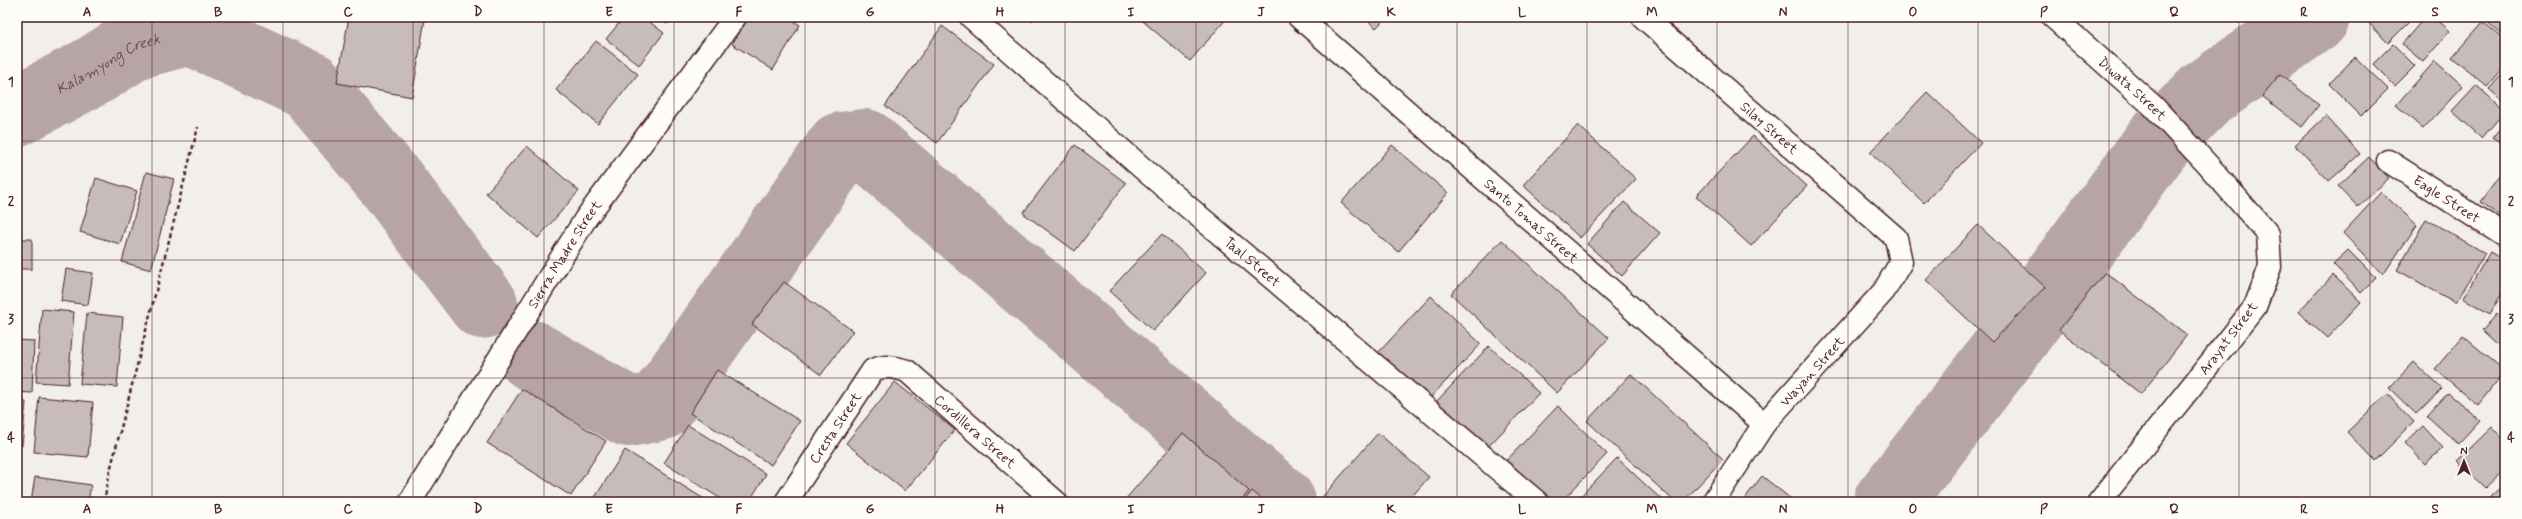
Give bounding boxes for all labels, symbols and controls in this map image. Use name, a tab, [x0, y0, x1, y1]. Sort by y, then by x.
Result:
text: A	[83, 4, 91, 21]
text: B	[214, 4, 223, 21]
text: C	[343, 4, 353, 21]
text: D	[474, 4, 483, 21]
text: E	[605, 4, 613, 21]
text: F	[736, 4, 743, 21]
text: G	[866, 4, 875, 21]
text: H	[996, 4, 1005, 21]
text: I	[1128, 4, 1135, 21]
text: J	[1257, 4, 1265, 21]
text: K	[1386, 4, 1396, 21]
text: L	[1518, 4, 1527, 21]
text: M	[1646, 4, 1658, 21]
text: N	[1779, 4, 1788, 21]
text: O	[1909, 4, 1918, 21]
text: P	[2040, 4, 2048, 21]
text: Q	[2169, 4, 2179, 21]
text: R	[2300, 4, 2308, 21]
text: S	[2431, 4, 2439, 21]
water label: Kalamyong Creek	[53, 29, 163, 100]
street label: Diwata Street	[2094, 53, 2171, 126]
text: 1	[8, 74, 14, 91]
text: 1	[2508, 74, 2514, 91]
street label: Silay Street	[1736, 98, 1802, 159]
street label: Eagle Street	[2410, 172, 2483, 228]
street label: Santo Tomas Street	[1480, 175, 1583, 268]
text: 2	[8, 193, 15, 210]
text: 2	[2508, 193, 2515, 210]
street label: Sierra Madre Street	[524, 196, 607, 312]
street label: Taal Street	[1220, 233, 1284, 291]
street label: Arayat Street	[2195, 298, 2263, 379]
text: 3	[8, 311, 14, 328]
text: 3	[2508, 311, 2514, 328]
street label: Wayan Street	[1776, 332, 1850, 411]
street label: Cresta Street	[806, 388, 866, 468]
street label: Cordillera Street	[930, 391, 1020, 473]
text: 4	[7, 430, 15, 447]
text: 4	[2507, 430, 2515, 447]
north arrow	[2444, 441, 2484, 481]
text: N	[2460, 445, 2468, 459]
text: A	[83, 501, 91, 518]
text: B	[214, 501, 223, 518]
text: C	[343, 501, 353, 518]
text: D	[474, 501, 483, 518]
text: E	[605, 501, 613, 518]
text: F	[736, 501, 743, 518]
text: G	[866, 501, 875, 518]
text: H	[996, 501, 1005, 518]
text: I	[1128, 501, 1135, 518]
text: J	[1257, 501, 1265, 518]
text: K	[1386, 501, 1396, 518]
text: L	[1518, 501, 1527, 518]
text: M	[1646, 501, 1658, 518]
text: N	[1779, 501, 1788, 518]
text: O	[1909, 501, 1918, 518]
text: P	[2040, 501, 2048, 518]
text: Q	[2169, 501, 2179, 518]
text: R	[2300, 501, 2308, 518]
text: S	[2431, 501, 2439, 518]

